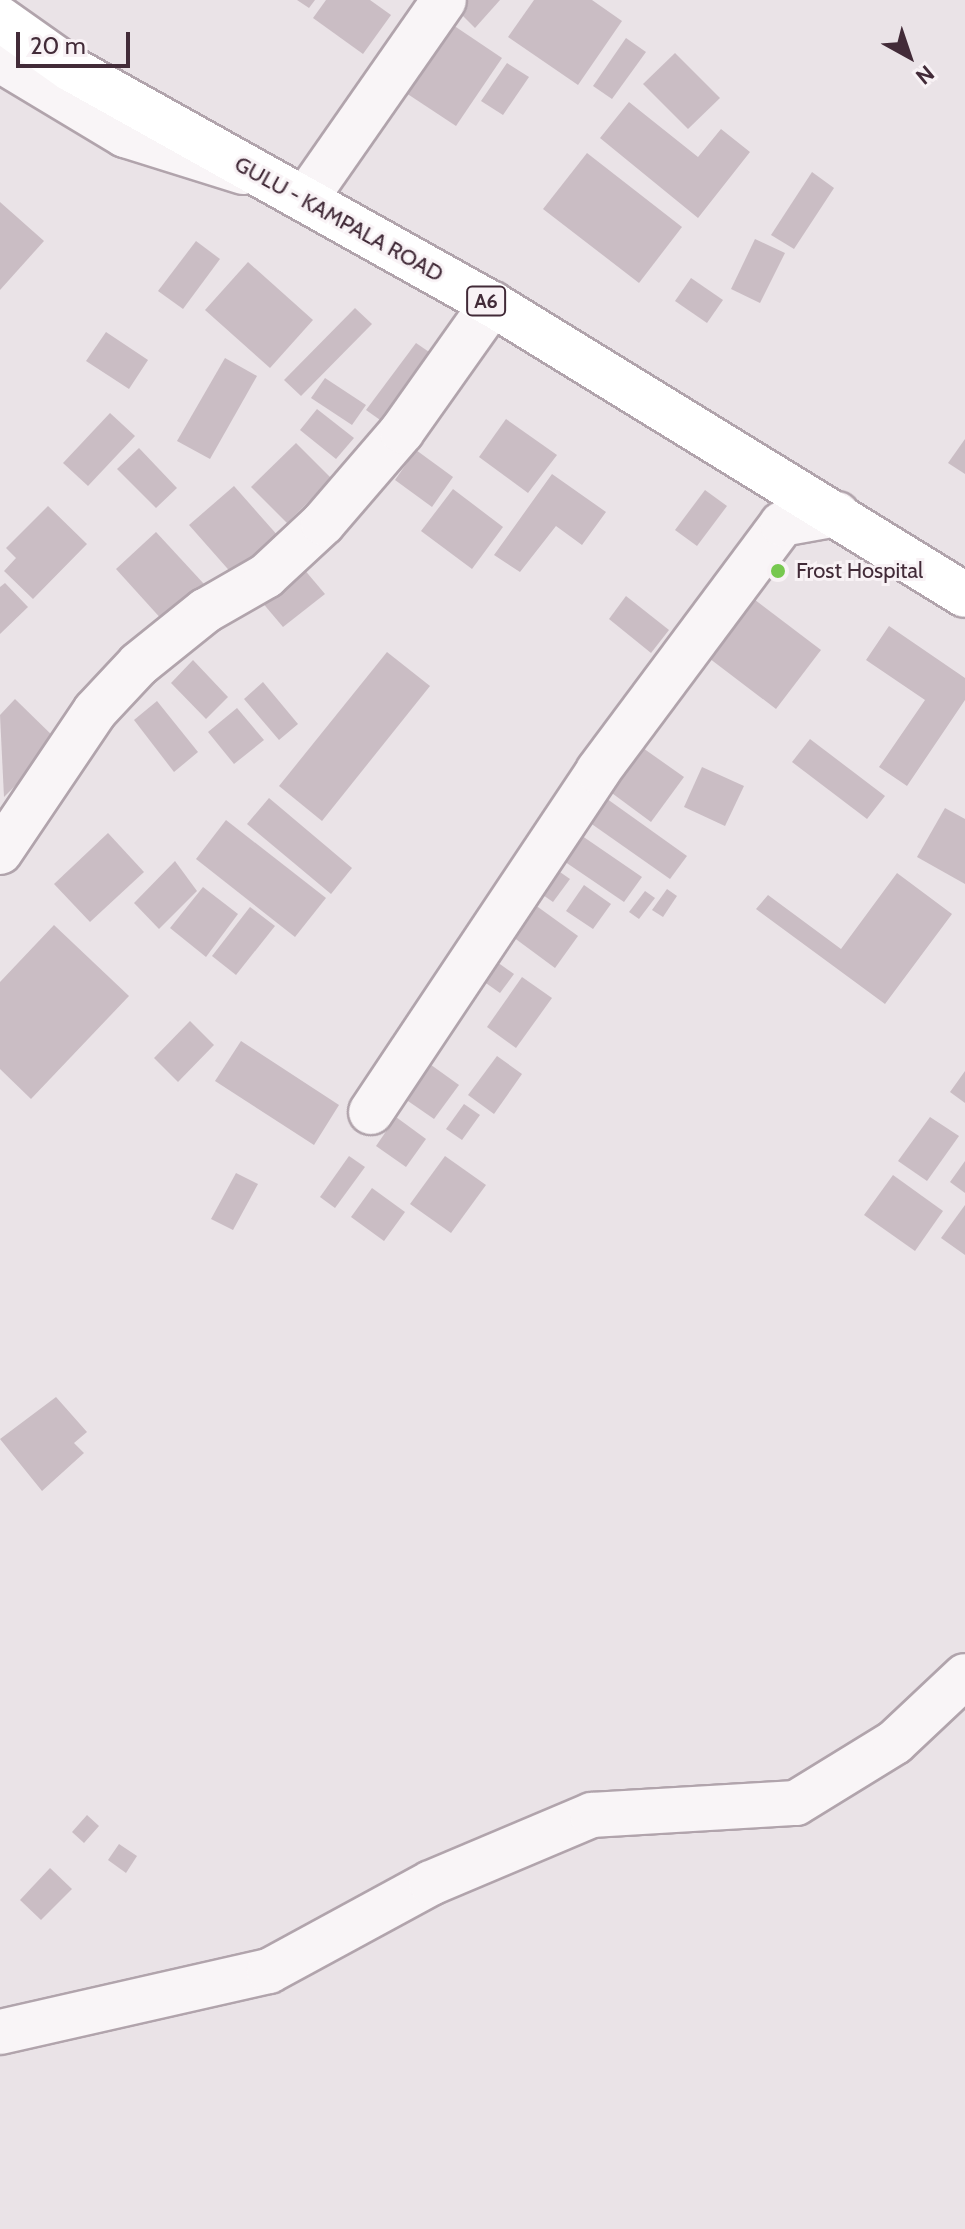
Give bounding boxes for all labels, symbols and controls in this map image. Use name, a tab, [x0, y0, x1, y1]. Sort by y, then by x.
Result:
scale bar	[20, 16, 134, 66]
north arrow	[869, 16, 949, 96]
text: 20 m	[30, 31, 86, 60]
text: N	[910, 59, 939, 90]
street label: GULU - KAMPALA ROAD	[230, 151, 448, 287]
road number: A6	[466, 285, 506, 317]
place label: Frost Hospital	[796, 558, 923, 584]
marker: Frost Hospital	[767, 560, 789, 582]

